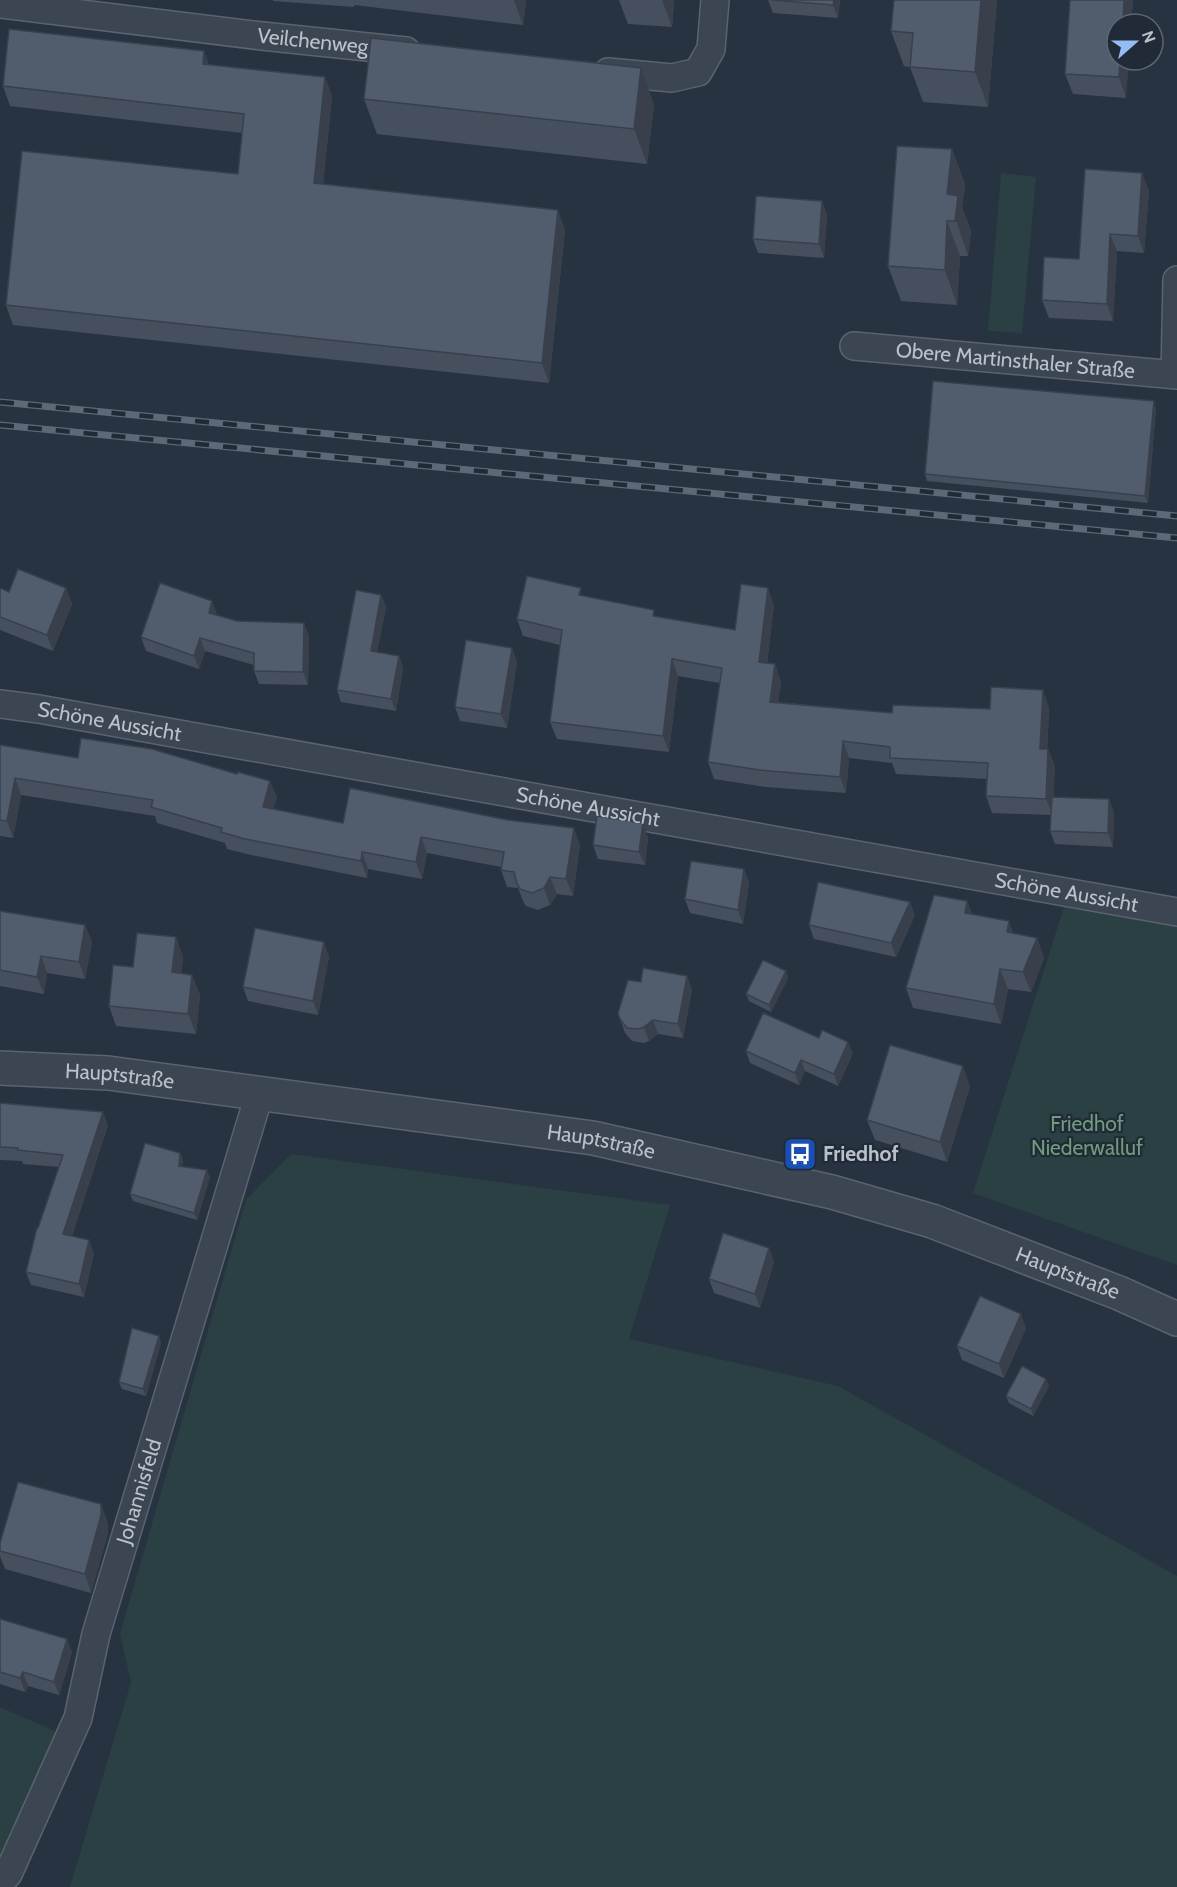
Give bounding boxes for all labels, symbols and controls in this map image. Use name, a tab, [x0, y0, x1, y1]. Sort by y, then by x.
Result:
north arrow	[1105, 12, 1165, 72]
street label: Veilchenweg	[256, 23, 370, 59]
text: N	[1138, 28, 1159, 45]
street label: Obere Martinsthaler Straße	[895, 337, 1136, 383]
street label: Schöne Aussicht	[36, 696, 183, 746]
street label: Schöne Aussicht	[514, 781, 662, 832]
street label: Schöne Aussicht	[993, 867, 1140, 917]
street label: Hauptstraße	[65, 1058, 176, 1094]
park label: Friedhof Niederwalluf	[1031, 1111, 1143, 1160]
street label: Hauptstraße	[546, 1119, 658, 1164]
bus stop icon: Friedhof	[782, 1136, 818, 1172]
place label: Friedhof	[823, 1141, 899, 1166]
street label: Hauptstraße	[1012, 1241, 1124, 1304]
street label: Johannisfeld	[111, 1436, 166, 1548]

